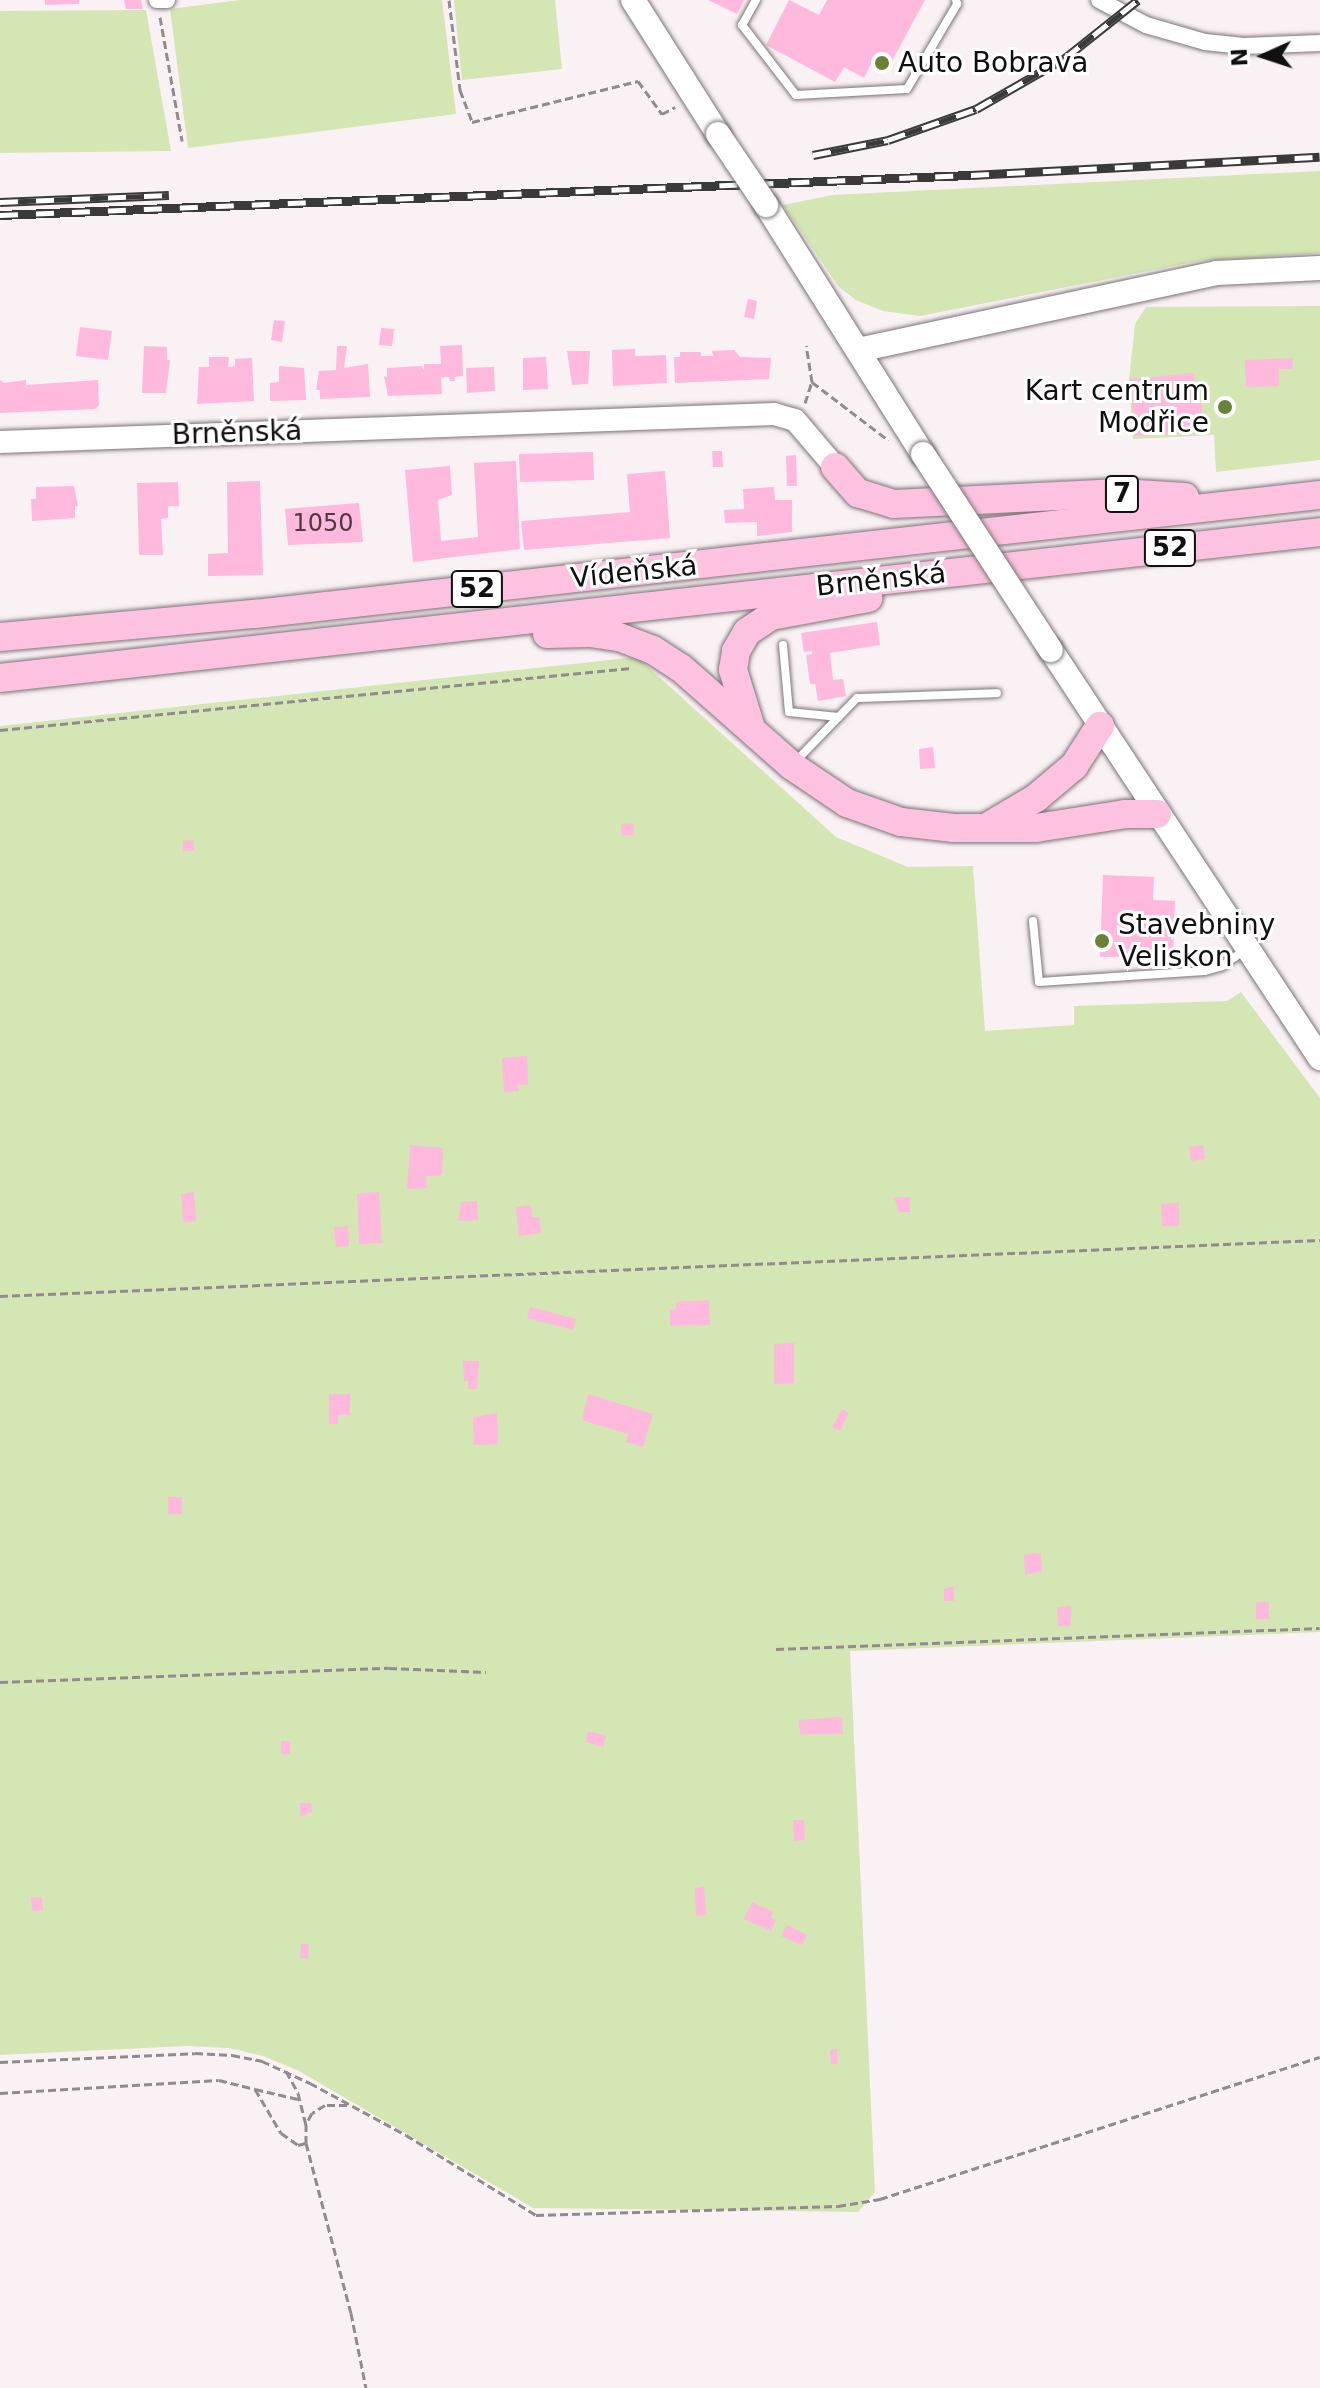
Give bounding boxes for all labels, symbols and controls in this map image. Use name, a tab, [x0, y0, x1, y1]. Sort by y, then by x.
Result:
north arrow	[1224, 16, 1304, 96]
place label: Auto Bobrava	[898, 46, 1088, 80]
text: N	[1227, 47, 1252, 67]
marker: Auto Bobrava	[873, 54, 891, 72]
place label: Kart centrum Modřice	[1025, 374, 1209, 440]
marker: Kart centrum Modřice	[1216, 398, 1234, 416]
street label: Brněnská	[171, 414, 303, 452]
road number: 7	[1104, 472, 1140, 516]
house number: 1050	[292, 510, 354, 538]
road number: 52	[1142, 526, 1198, 570]
street label: Vídeňská	[569, 549, 699, 595]
street label: Brněnská	[814, 556, 948, 604]
road number: 52	[449, 567, 505, 611]
place label: Stavebniny Veliskon	[1118, 908, 1275, 974]
marker: Stavebniny Veliskon	[1093, 932, 1111, 950]

